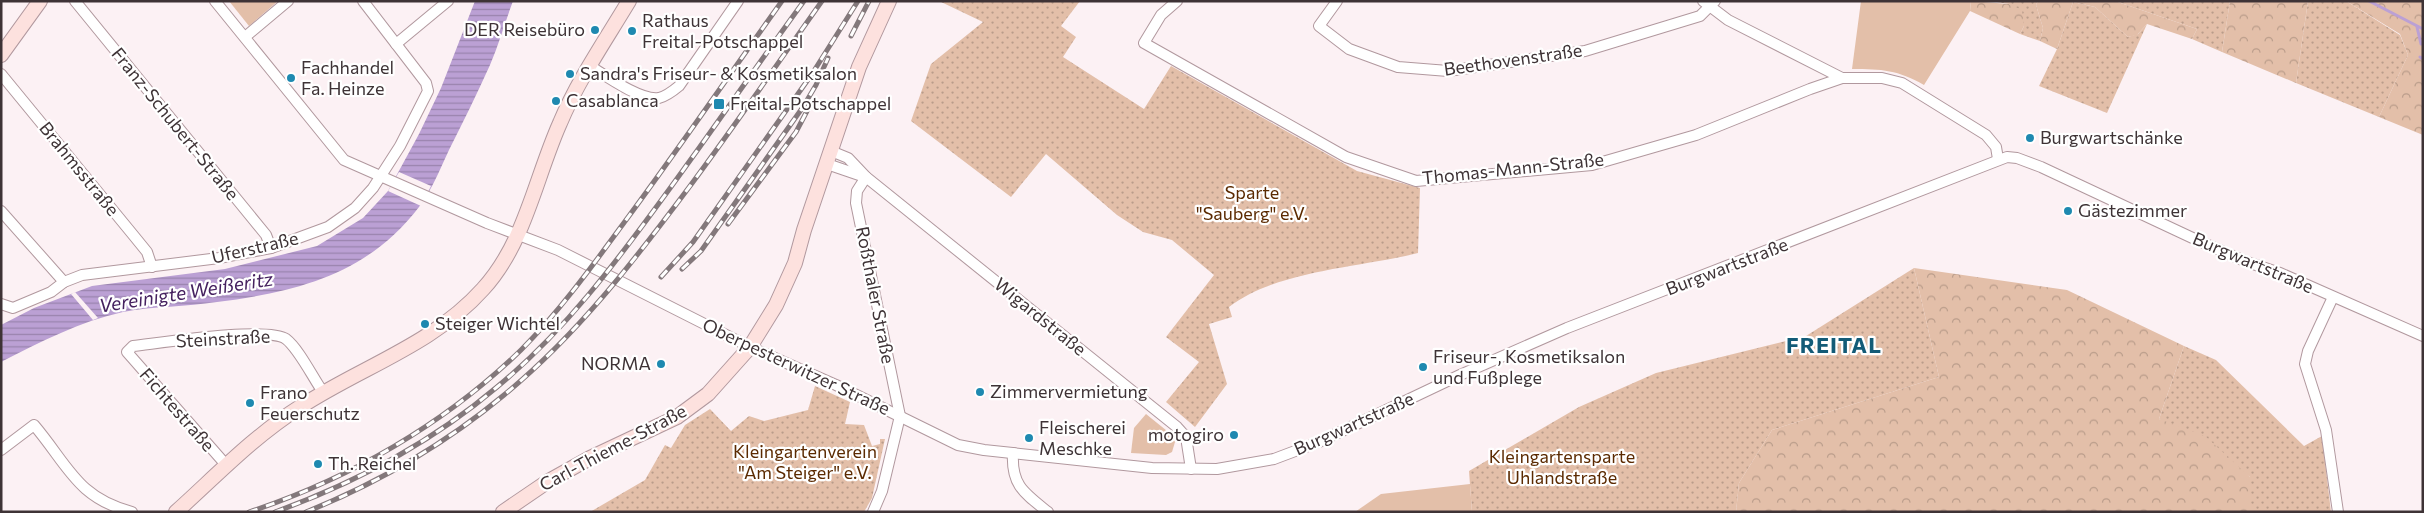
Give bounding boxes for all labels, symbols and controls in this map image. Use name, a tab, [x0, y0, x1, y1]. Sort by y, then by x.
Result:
place label: Rathaus Freital-Potschappel	[642, 9, 803, 52]
place label: DER Reisebüro	[464, 18, 585, 40]
marker: DER Reisebüro	[589, 24, 601, 36]
marker: Rathaus Freital-Potschappel	[626, 25, 638, 37]
street label: Beethovenstraße	[1442, 38, 1584, 80]
street label: Franz-Schubert-Straße	[107, 43, 244, 204]
place label: Fachhandel Fa. Heinze	[301, 56, 394, 99]
place label: Sandra's Friseur- & Kosmetiksalon	[580, 62, 857, 84]
marker: Sandra's Friseur- & Kosmetiksalon	[564, 68, 576, 80]
marker: Fachhandel Fa. Heinze	[285, 72, 297, 84]
place label: Casablanca	[566, 89, 659, 111]
place label: Freital-Potschappel	[730, 92, 891, 114]
marker: Casablanca	[550, 95, 562, 107]
marker: Freital-Potschappel	[712, 97, 726, 111]
street label: Brahmsstraße	[35, 117, 124, 220]
place label: Burgwartschänke	[2040, 126, 2183, 148]
marker: Burgwartschänke	[2024, 132, 2036, 144]
street label: Thomas-Mann-Straße	[1421, 148, 1605, 188]
park label: Sparte "Sauberg" e.V.	[1196, 181, 1308, 224]
place label: Gästezimmer	[2078, 199, 2187, 221]
marker: Gästezimmer	[2062, 205, 2074, 217]
street label: Roßthaler Straße	[852, 224, 900, 365]
street label: Uferstraße	[209, 226, 300, 268]
street label: Burgwartstraße	[2190, 227, 2317, 297]
street label: Burgwartstraße	[1662, 233, 1791, 299]
water label: Vereinigte Weißeritz	[97, 266, 275, 317]
street label: Wigardstraße	[990, 273, 1091, 360]
place label: Steiger Wichtel	[435, 312, 560, 334]
street label: Oberpesterwitzer Straße	[699, 313, 894, 419]
marker: Steiger Wichtel	[419, 318, 431, 330]
street label: Steinstraße	[175, 325, 271, 351]
district label: FREITAL	[1786, 331, 1882, 358]
place label: Friseur-, Kosmetiksalon und Fußplege	[1433, 345, 1625, 388]
place label: NORMA	[581, 352, 651, 374]
marker: NORMA	[655, 358, 667, 370]
marker: Friseur-, Kosmetiksalon und Fußplege	[1417, 361, 1429, 373]
street label: Fichtestraße	[136, 363, 220, 456]
place label: Zimmervermietung	[990, 380, 1148, 402]
place label: Frano Feuerschutz	[260, 381, 360, 424]
marker: Zimmervermietung	[974, 386, 986, 398]
street label: Burgwartstraße	[1290, 387, 1417, 459]
marker: Frano Feuerschutz	[244, 397, 256, 409]
street label: Carl-Thieme-Straße	[535, 399, 690, 495]
place label: Fleischerei Meschke	[1039, 416, 1126, 459]
place label: motogiro	[1148, 423, 1224, 445]
marker: motogiro	[1228, 429, 1240, 441]
marker: Fleischerei Meschke	[1023, 432, 1035, 444]
park label: Kleingartenverein "Am Steiger" e.V.	[733, 440, 877, 483]
park label: Kleingartensparte Uhlandstraße	[1489, 445, 1635, 488]
place label: Th. Reichel	[328, 452, 416, 474]
marker: Th. Reichel	[312, 458, 324, 470]

